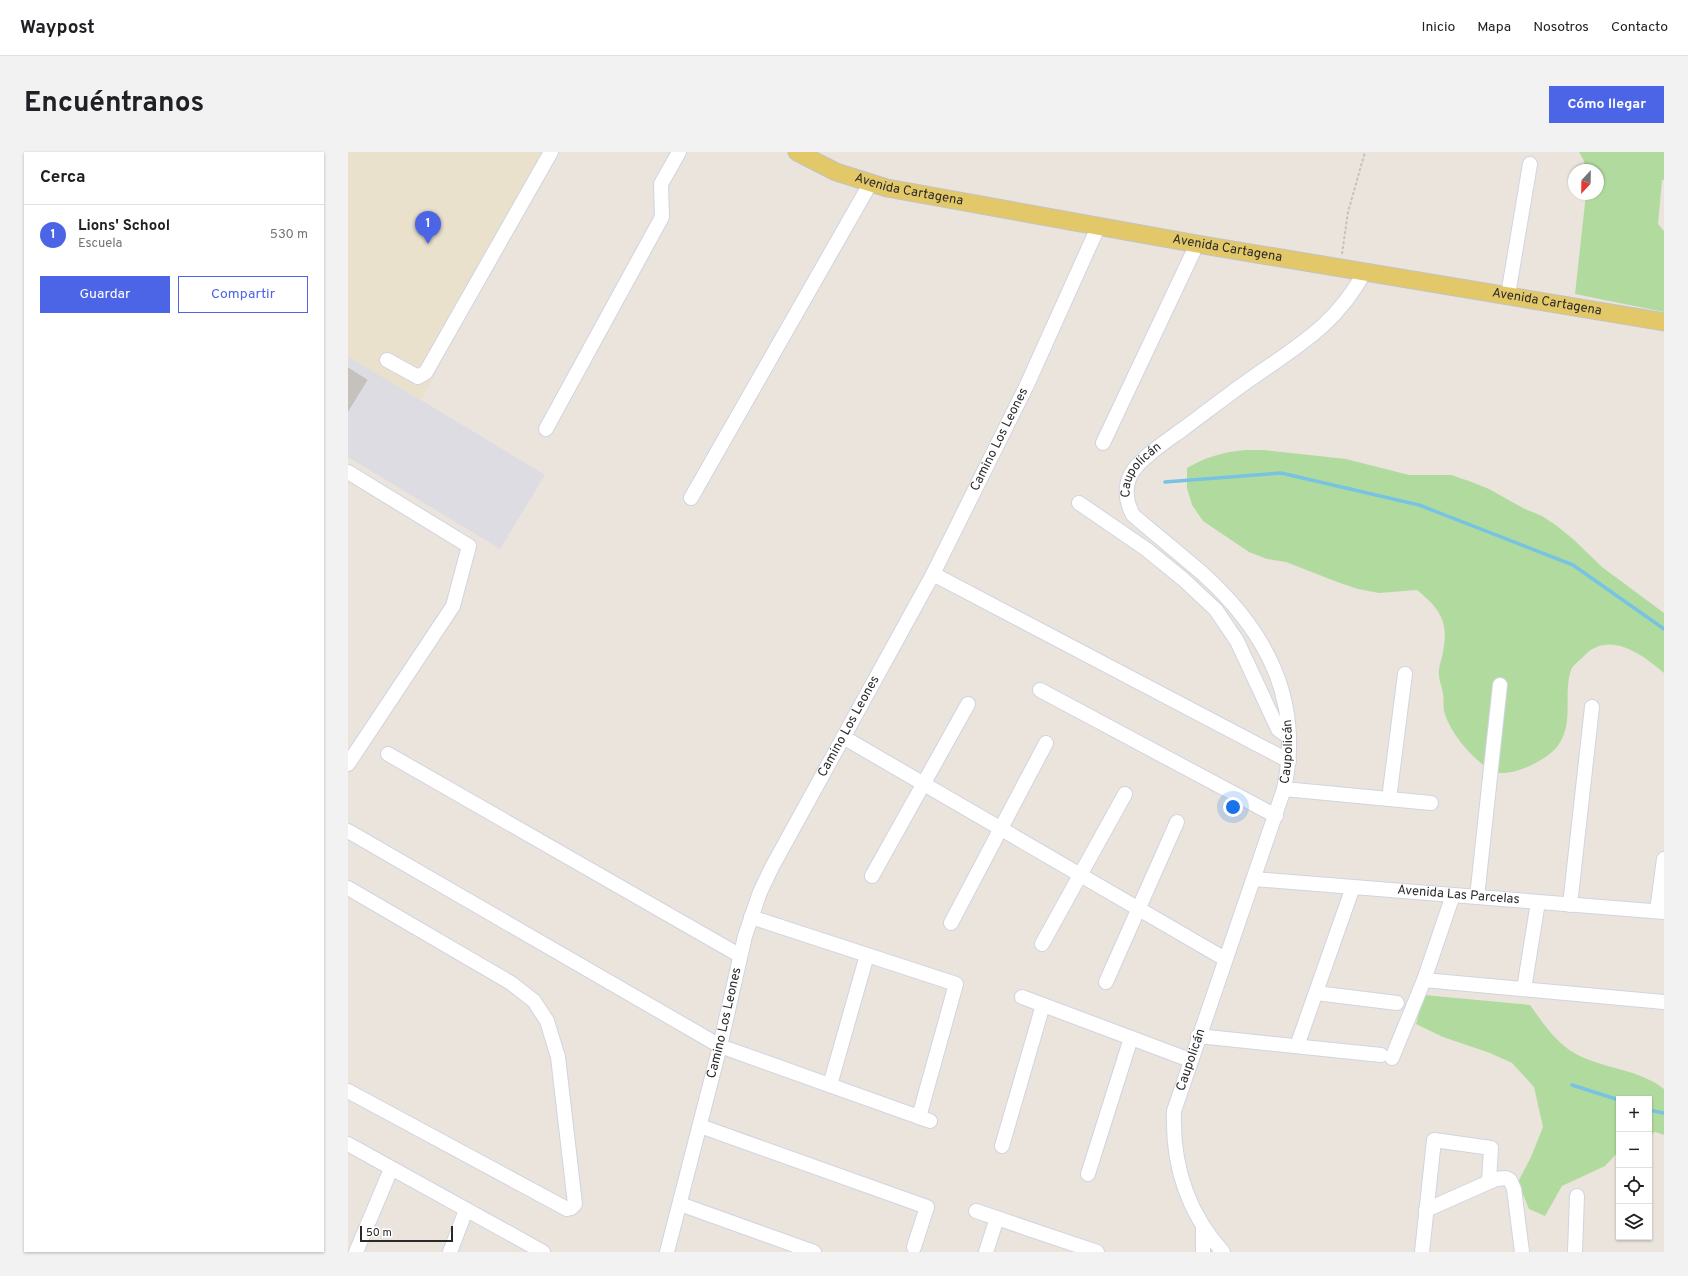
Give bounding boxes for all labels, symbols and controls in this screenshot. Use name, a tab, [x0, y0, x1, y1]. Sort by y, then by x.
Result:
text: Waypost	[20, 16, 95, 40]
text: Inicio	[1422, 19, 1455, 36]
text: Mapa	[1477, 19, 1511, 36]
text: Nosotros	[1533, 19, 1589, 36]
text: Contacto	[1611, 19, 1668, 36]
text: Encuéntranos	[24, 86, 204, 122]
button: Cómo llegar	[1549, 86, 1664, 123]
north arrow	[1568, 164, 1604, 200]
text: Cerca	[40, 167, 86, 189]
street label: Avenida Cartagena	[852, 170, 964, 210]
pin: 1	[415, 211, 441, 244]
text: Lions' School	[78, 217, 170, 236]
text: 1	[50, 227, 56, 243]
text: 530 m	[270, 227, 308, 243]
street label: Avenida Cartagena	[1171, 232, 1283, 266]
text: Escuela	[78, 236, 122, 252]
button: Guardar	[40, 276, 170, 313]
button: Compartir	[178, 276, 308, 313]
street label: Avenida Cartagena	[1491, 285, 1603, 319]
street label: Camino Los Leones	[967, 385, 1032, 494]
street label: Caupolicán	[1119, 439, 1165, 498]
street label: Camino Los Leones	[815, 673, 883, 780]
street label: Caupolicán	[1277, 719, 1297, 785]
your location	[1223, 797, 1243, 817]
street label: Avenida Las Parcelas	[1397, 883, 1520, 908]
street label: Camino Los Leones	[704, 966, 746, 1080]
street label: Caupolicán	[1173, 1027, 1209, 1093]
map controls	[1616, 1096, 1652, 1240]
button: +	[1616, 1096, 1652, 1132]
button: −	[1616, 1132, 1652, 1168]
button: locate	[1616, 1168, 1652, 1204]
button: layers	[1616, 1204, 1652, 1240]
scale bar	[360, 1224, 453, 1243]
text: 50 m	[366, 1226, 392, 1240]

